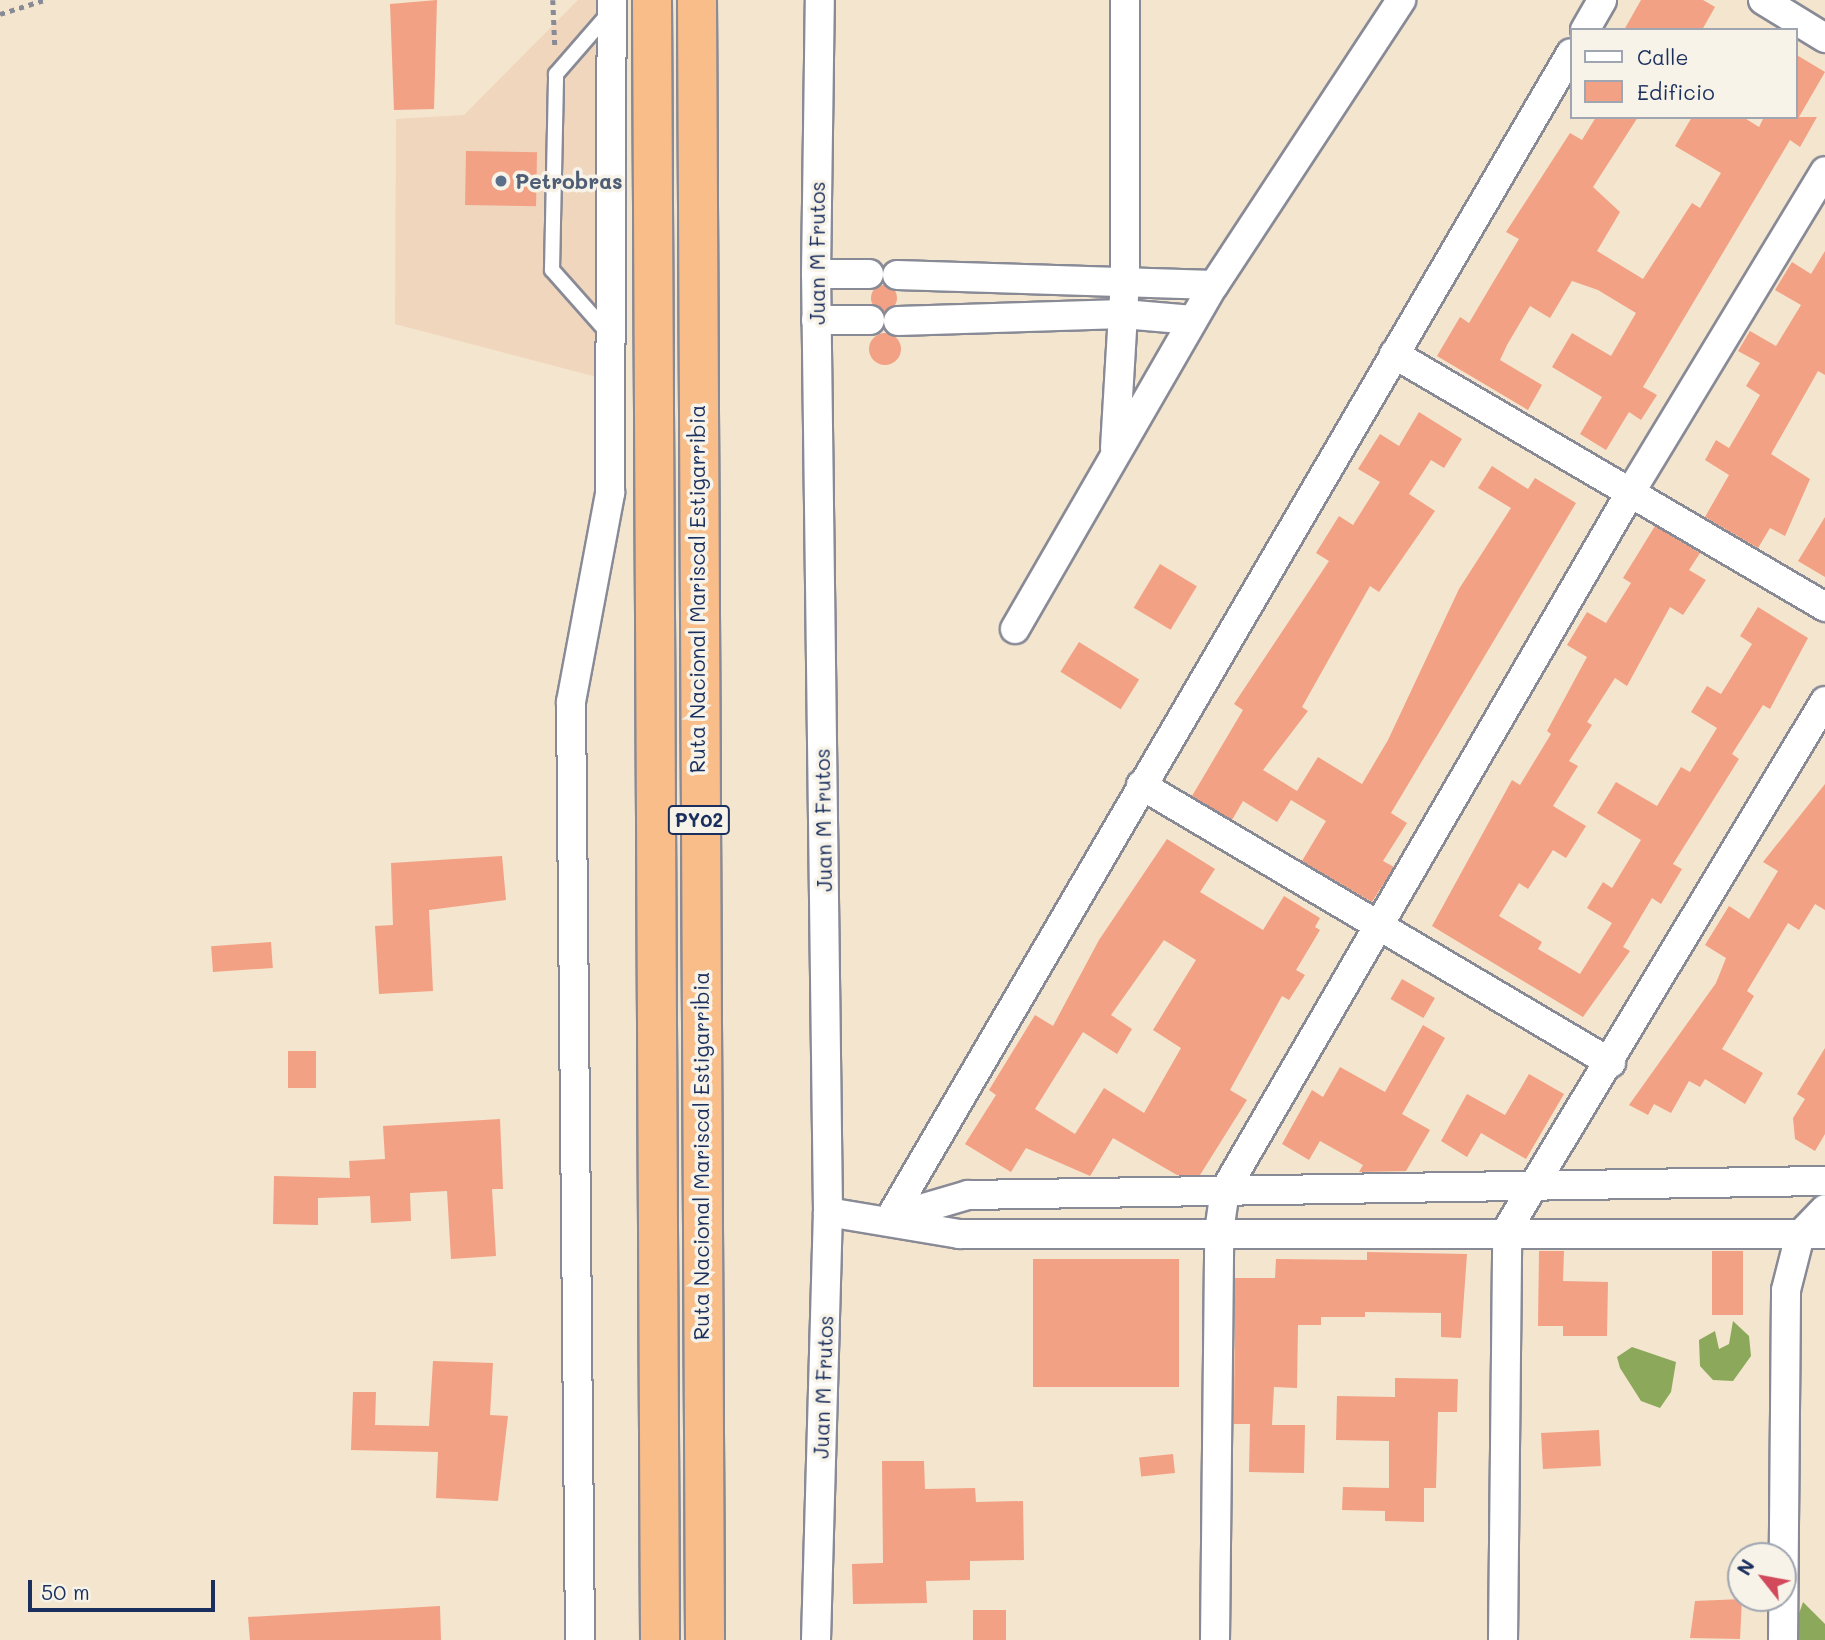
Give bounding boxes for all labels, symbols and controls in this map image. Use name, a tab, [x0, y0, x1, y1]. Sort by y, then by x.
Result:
legend	[1570, 28, 1797, 119]
text: Calle	[1637, 43, 1689, 70]
text: Edificio	[1637, 78, 1715, 105]
place label: Petrobras	[515, 168, 623, 194]
marker: Petrobras	[493, 173, 509, 189]
street label: Juan M Frutos	[804, 181, 830, 325]
street label: Ruta Nacional Mariscal Estigarribia	[684, 405, 710, 773]
street label: Juan M Frutos	[809, 748, 837, 892]
road number: PY02	[668, 804, 730, 835]
street label: Ruta Nacional Mariscal Estigarribia	[688, 972, 714, 1340]
street label: Juan M Frutos	[808, 1315, 838, 1459]
north arrow	[1727, 1542, 1797, 1612]
text: N	[1731, 1554, 1760, 1580]
scale bar	[32, 1566, 219, 1610]
text: 50 m	[41, 1578, 90, 1605]

